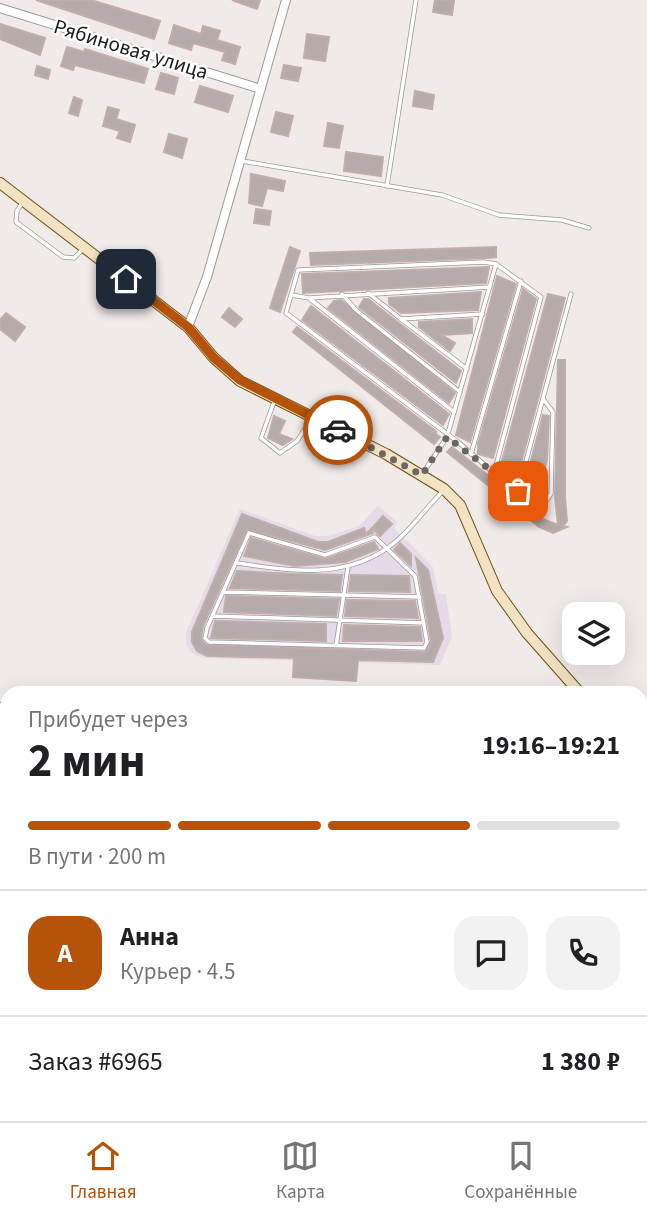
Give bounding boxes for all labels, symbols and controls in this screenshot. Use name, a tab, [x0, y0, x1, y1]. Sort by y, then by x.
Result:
street label: Рябиновая улица	[50, 11, 212, 87]
pin	[96, 249, 156, 309]
icon: home	[107, 260, 145, 298]
courier	[303, 395, 373, 465]
icon: car	[319, 411, 357, 449]
pin	[488, 461, 548, 521]
icon: bag	[499, 472, 537, 510]
map controls	[562, 602, 625, 665]
button: layers	[562, 602, 625, 665]
text: Прибудет через	[28, 703, 188, 736]
text: 19:16–19:21	[482, 727, 620, 764]
text: 2 мин	[28, 729, 145, 794]
text: В пути · 200 m	[28, 840, 166, 873]
button: chat	[454, 916, 528, 990]
button: phone	[546, 916, 620, 990]
text: Анна	[120, 918, 179, 955]
text: А	[58, 935, 72, 972]
text: Курьер · 4.5	[120, 955, 235, 988]
text: Заказ #6965	[28, 1043, 163, 1080]
text: 1 380 ₽	[541, 1043, 620, 1080]
tab: Главная	[70, 1137, 136, 1206]
tab: Карта	[276, 1137, 325, 1206]
tab: Сохранённые	[464, 1137, 577, 1206]

